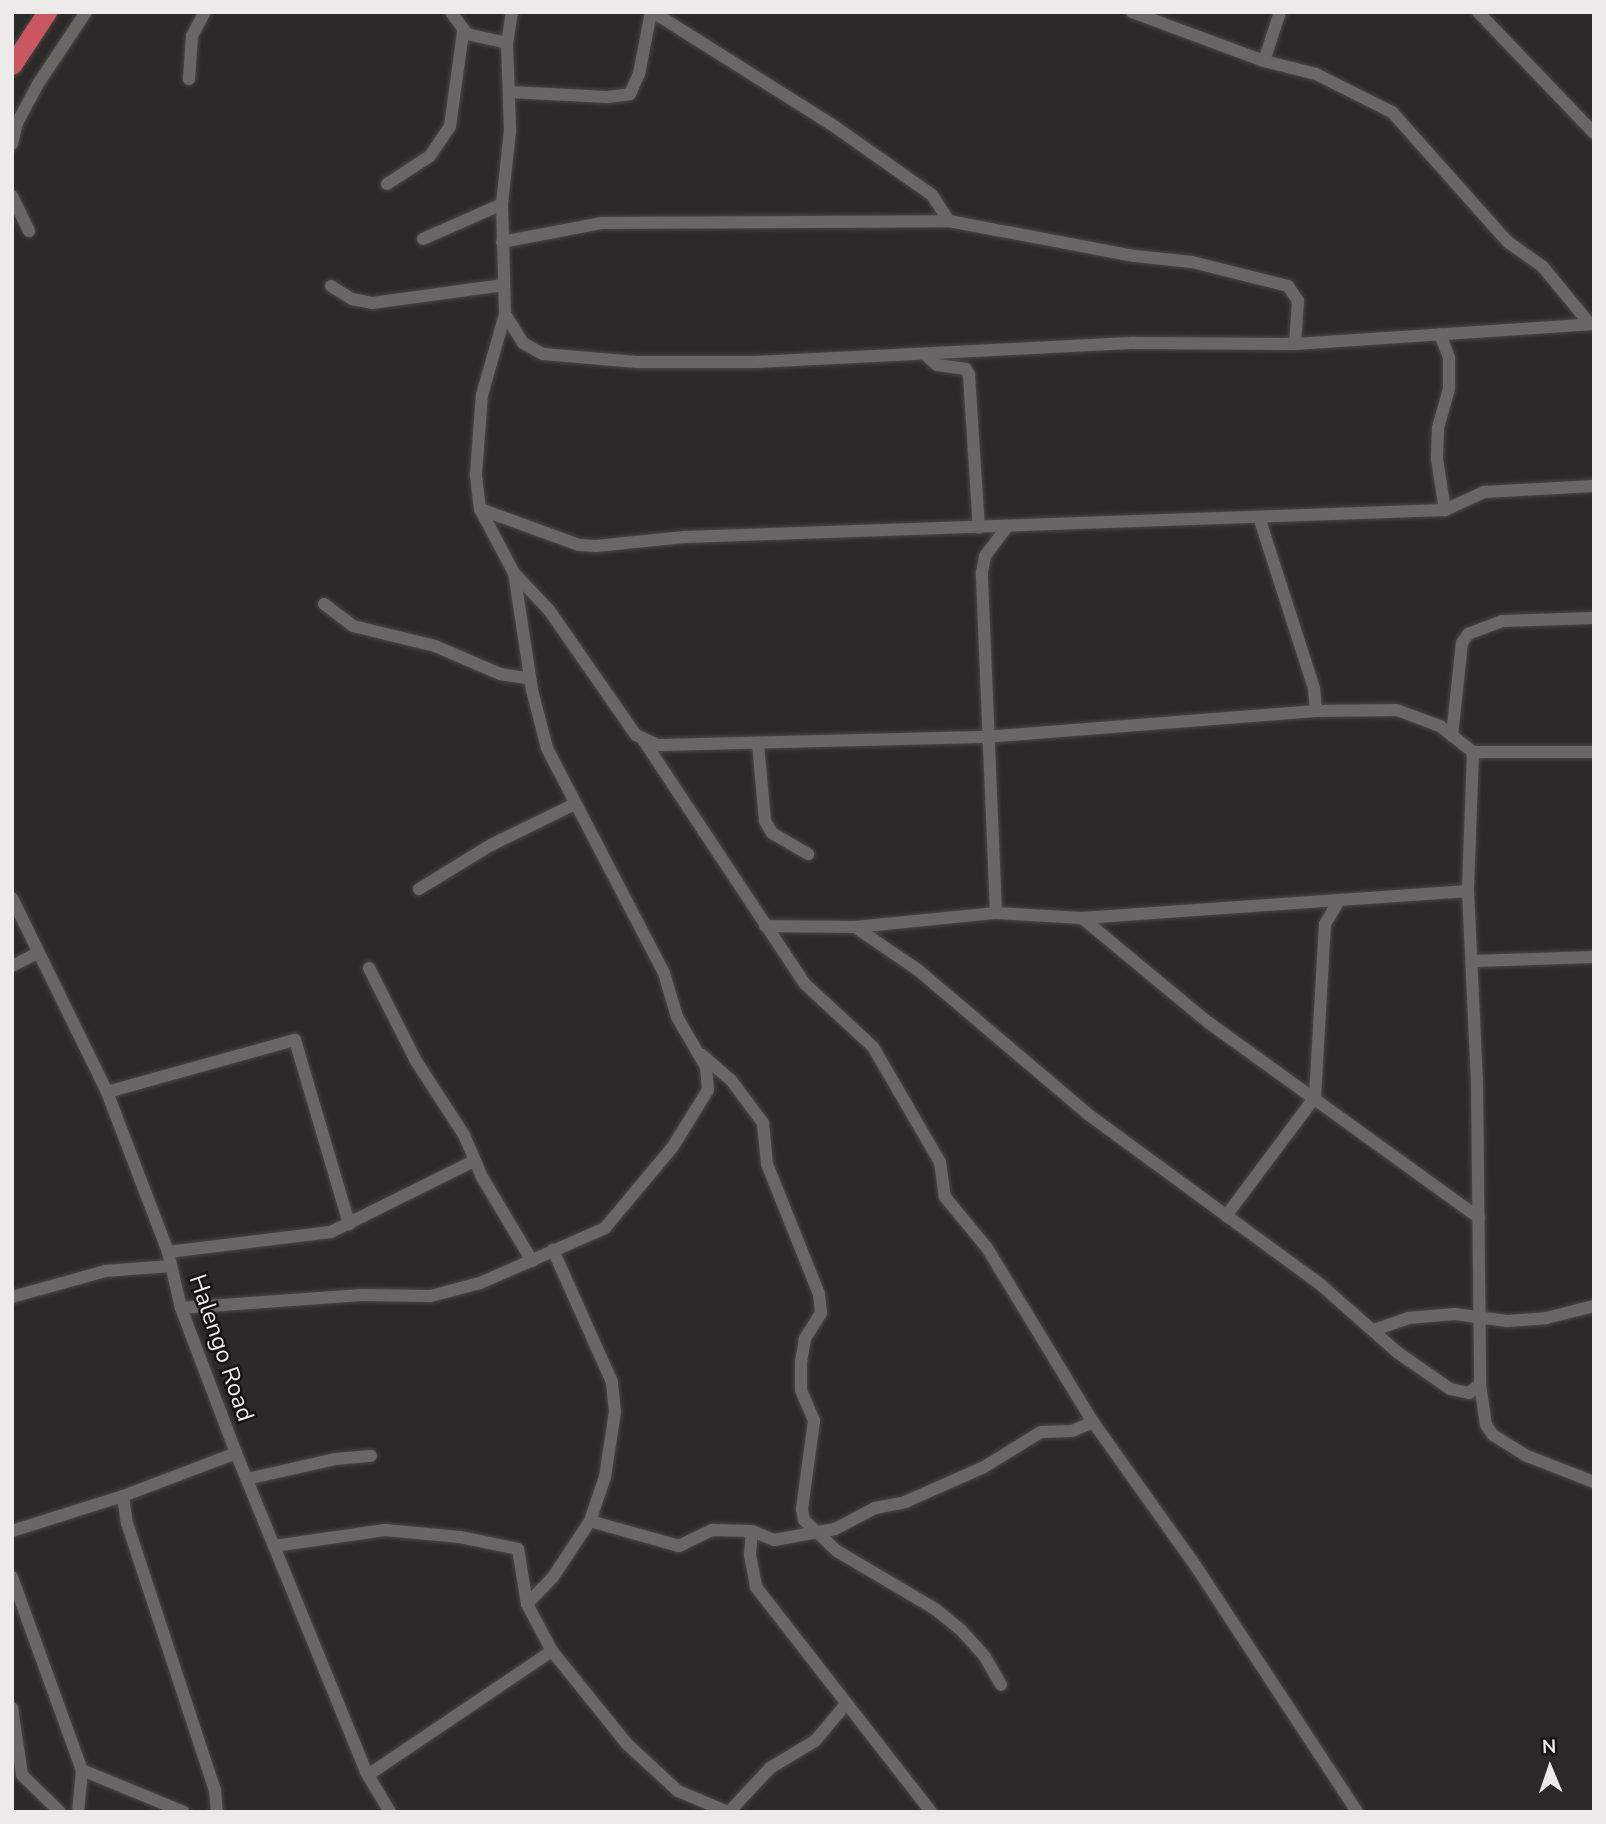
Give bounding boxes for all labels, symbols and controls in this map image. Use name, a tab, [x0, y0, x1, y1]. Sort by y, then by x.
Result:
street label: Halengo Road	[182, 1271, 260, 1425]
north arrow	[1515, 1733, 1585, 1803]
text: N	[1542, 1734, 1557, 1760]

